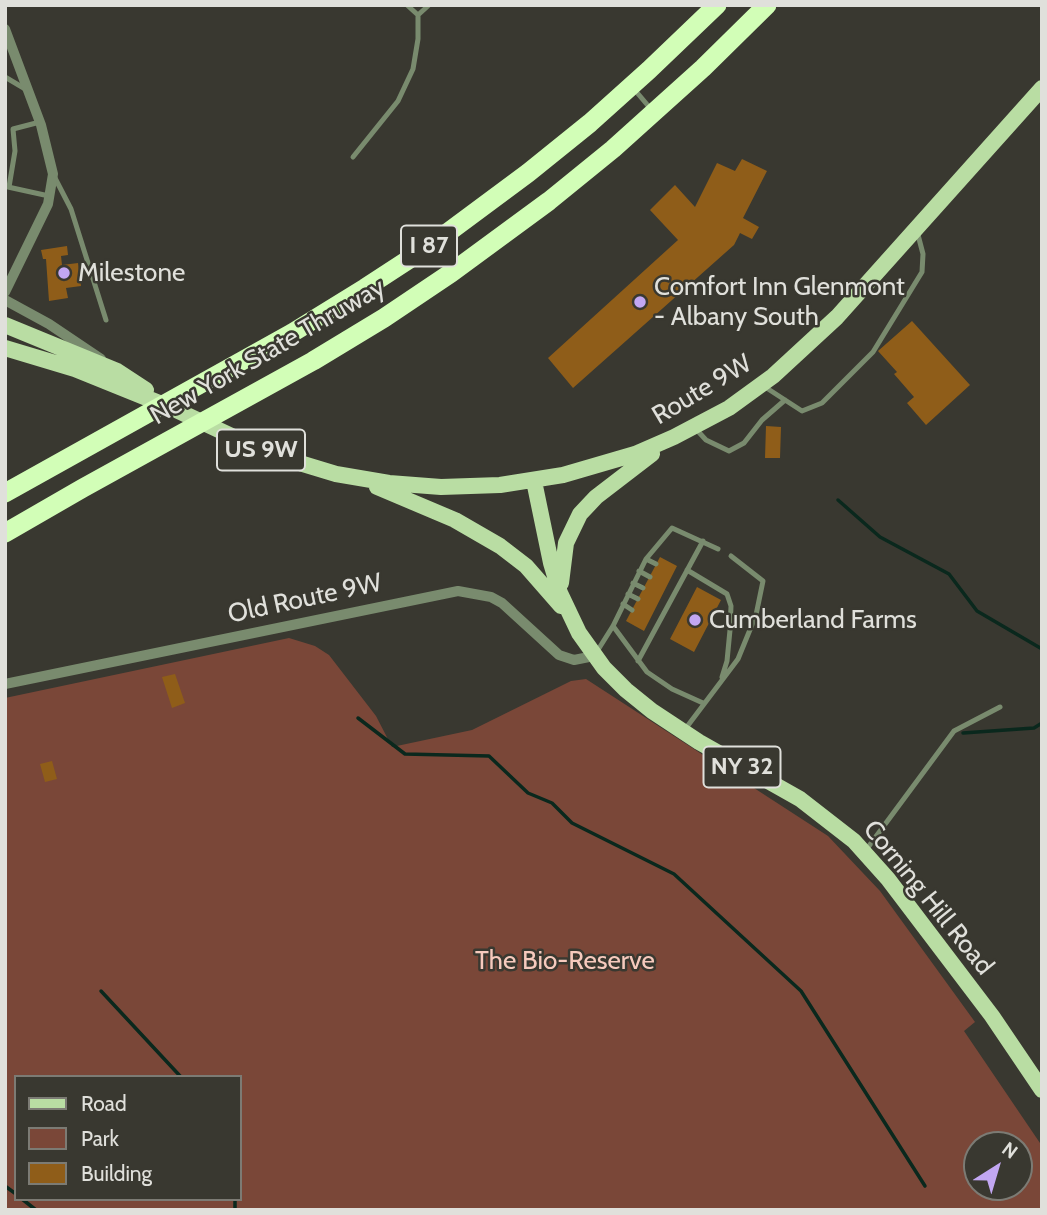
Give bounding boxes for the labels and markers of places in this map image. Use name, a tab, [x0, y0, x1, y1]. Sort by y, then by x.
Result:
place label: Milestone	[78, 257, 185, 289]
marker: Milestone	[56, 265, 72, 281]
place label: Comfort Inn Glenmont - Albany South	[654, 271, 905, 332]
marker: Comfort Inn Glenmont - Albany South	[632, 294, 648, 310]
place label: Cumberland Farms	[709, 604, 917, 636]
marker: Cumberland Farms	[687, 612, 703, 628]

